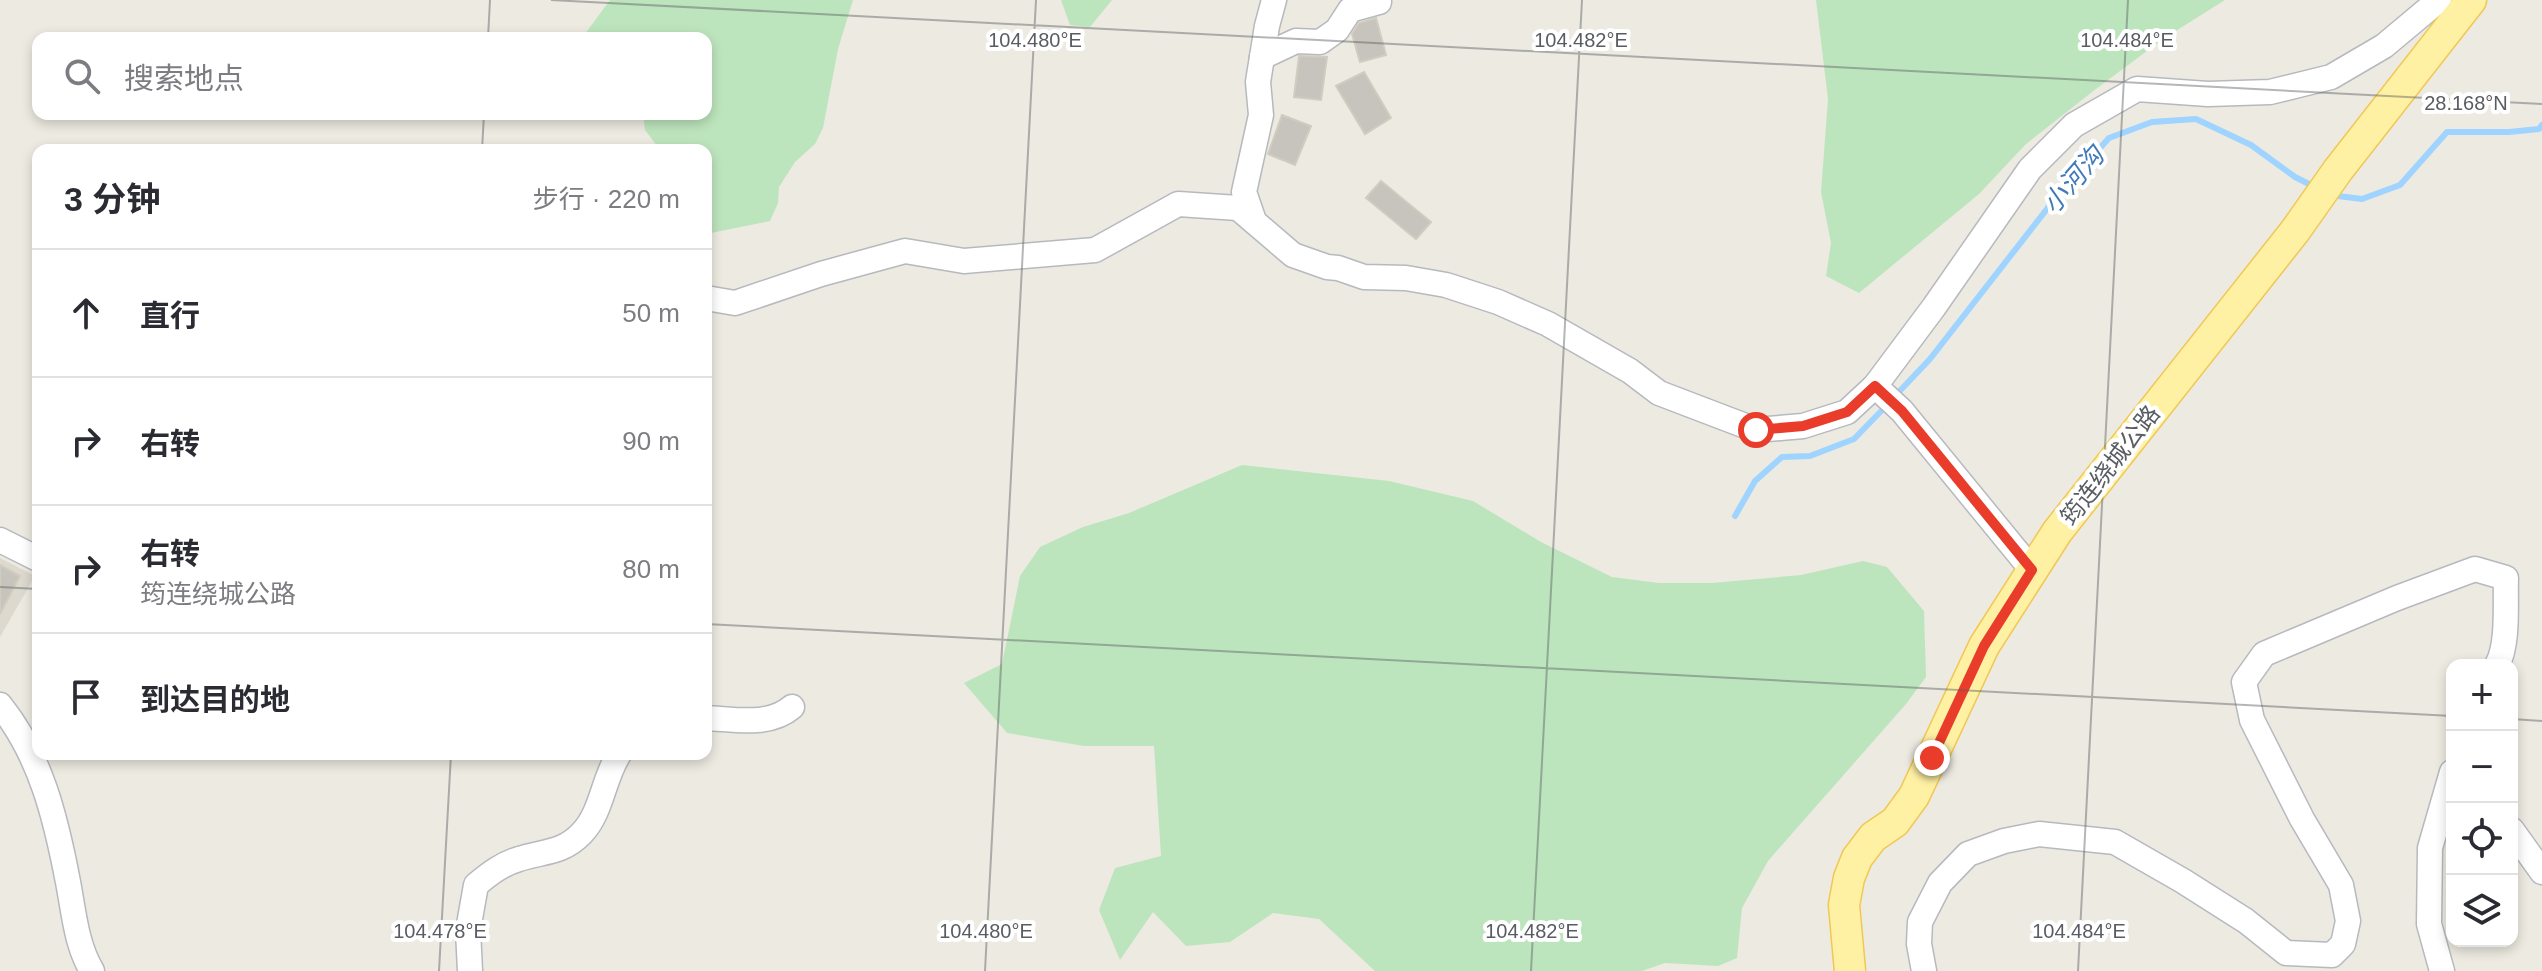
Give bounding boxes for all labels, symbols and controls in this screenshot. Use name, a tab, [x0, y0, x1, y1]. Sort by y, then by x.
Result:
text: 104.480°E	[988, 29, 1082, 51]
text: 104.482°E	[1534, 29, 1628, 51]
text: 104.484°E	[2080, 29, 2174, 51]
search box	[32, 32, 712, 120]
icon: search	[60, 54, 104, 98]
text: 搜索地点	[124, 62, 244, 95]
text: 28.168°N	[2424, 92, 2508, 114]
water label: 小河沟	[2036, 138, 2112, 219]
text: 3 分钟	[64, 180, 160, 218]
text: 步行 · 220 m	[533, 184, 680, 214]
icon: ahead	[64, 291, 108, 335]
text: 50 m	[622, 298, 680, 328]
text: 直行	[140, 299, 200, 332]
street label: 筠连绕城公路	[2055, 400, 2165, 530]
route start	[1738, 412, 1774, 448]
icon: right	[64, 419, 108, 463]
text: 90 m	[622, 426, 680, 456]
text: 右转	[140, 427, 200, 460]
text: 右转	[140, 537, 200, 570]
icon: right	[64, 547, 108, 591]
text: 80 m	[622, 554, 680, 584]
text: 筠连绕城公路	[140, 579, 296, 609]
map controls	[2446, 659, 2518, 947]
button: +	[2446, 659, 2518, 731]
icon: arrive	[64, 675, 108, 719]
text: 到达目的地	[140, 683, 290, 716]
button: −	[2446, 731, 2518, 803]
route end	[1914, 740, 1950, 776]
button: locate	[2446, 803, 2518, 875]
button: layers	[2446, 875, 2518, 947]
text: 104.478°E	[393, 920, 487, 942]
text: 104.480°E	[939, 920, 1033, 942]
text: 104.482°E	[1485, 920, 1579, 942]
text: 104.484°E	[2032, 920, 2126, 942]

